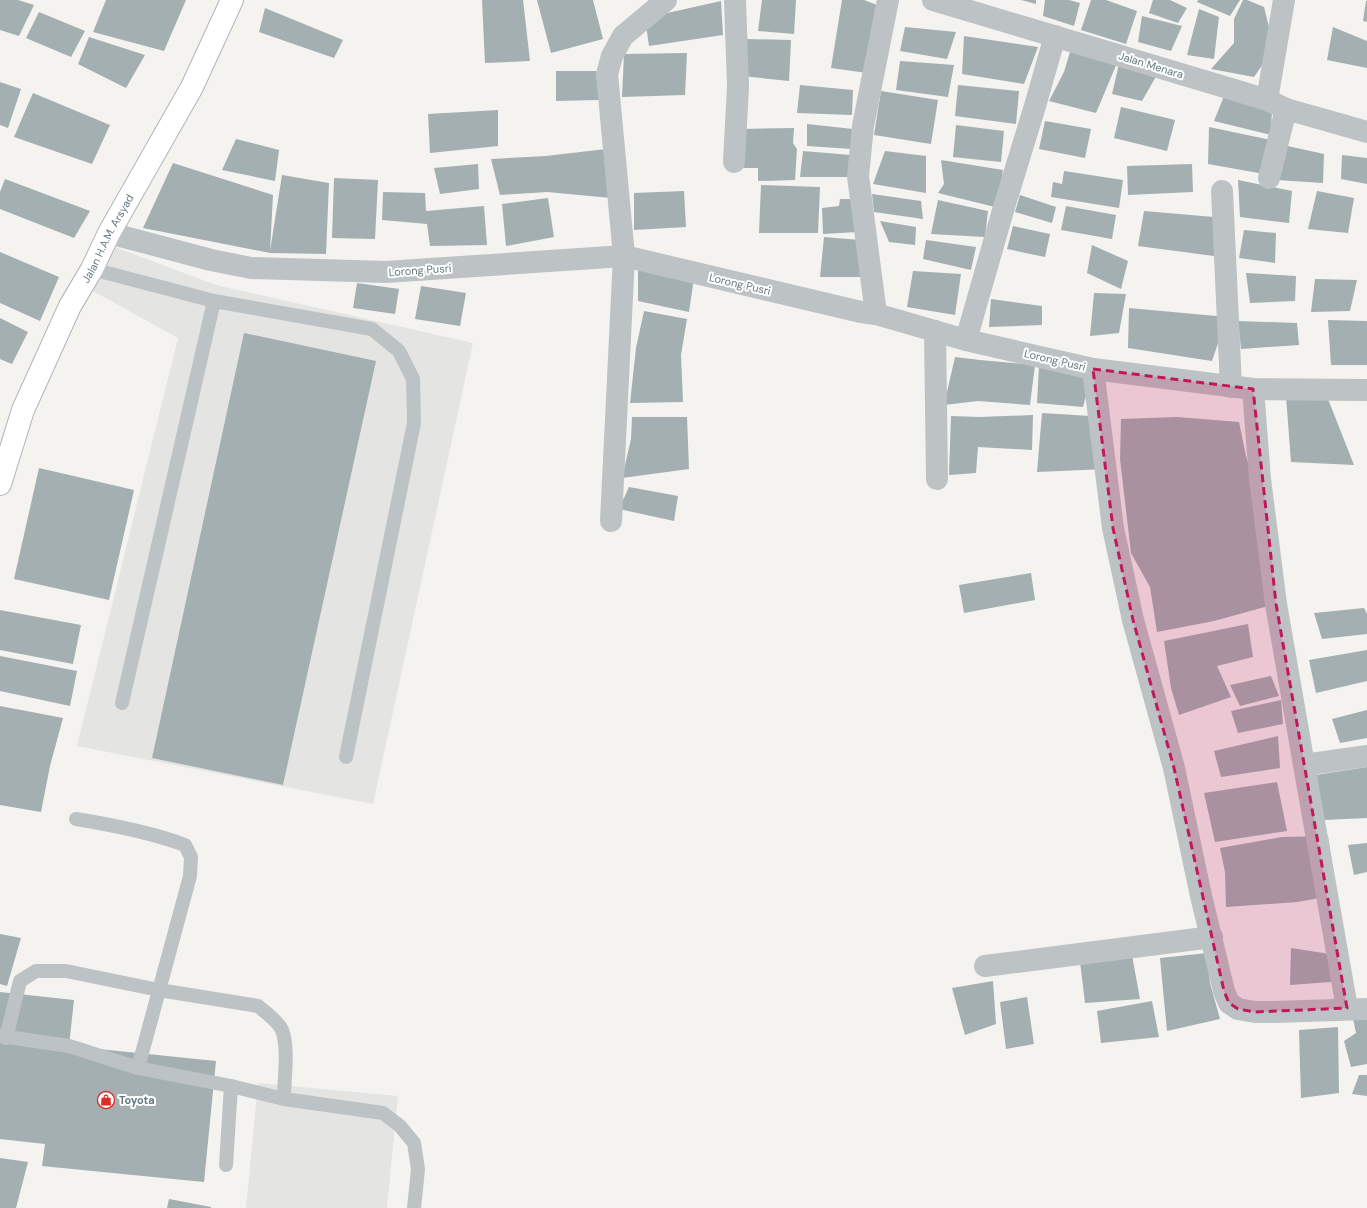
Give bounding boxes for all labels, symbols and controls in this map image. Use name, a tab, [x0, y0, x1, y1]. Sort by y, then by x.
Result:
street label: Jalan Menara	[1117, 49, 1185, 81]
street label: Jalan H.A.M. Arsyad	[78, 192, 137, 285]
street label: Lorong Pusri	[388, 261, 452, 279]
street label: Lorong Pusri	[708, 270, 772, 298]
street label: Lorong Pusri	[1023, 346, 1087, 374]
shop icon: Toyota	[96, 1090, 116, 1110]
place label: Toyota	[119, 1093, 155, 1107]

